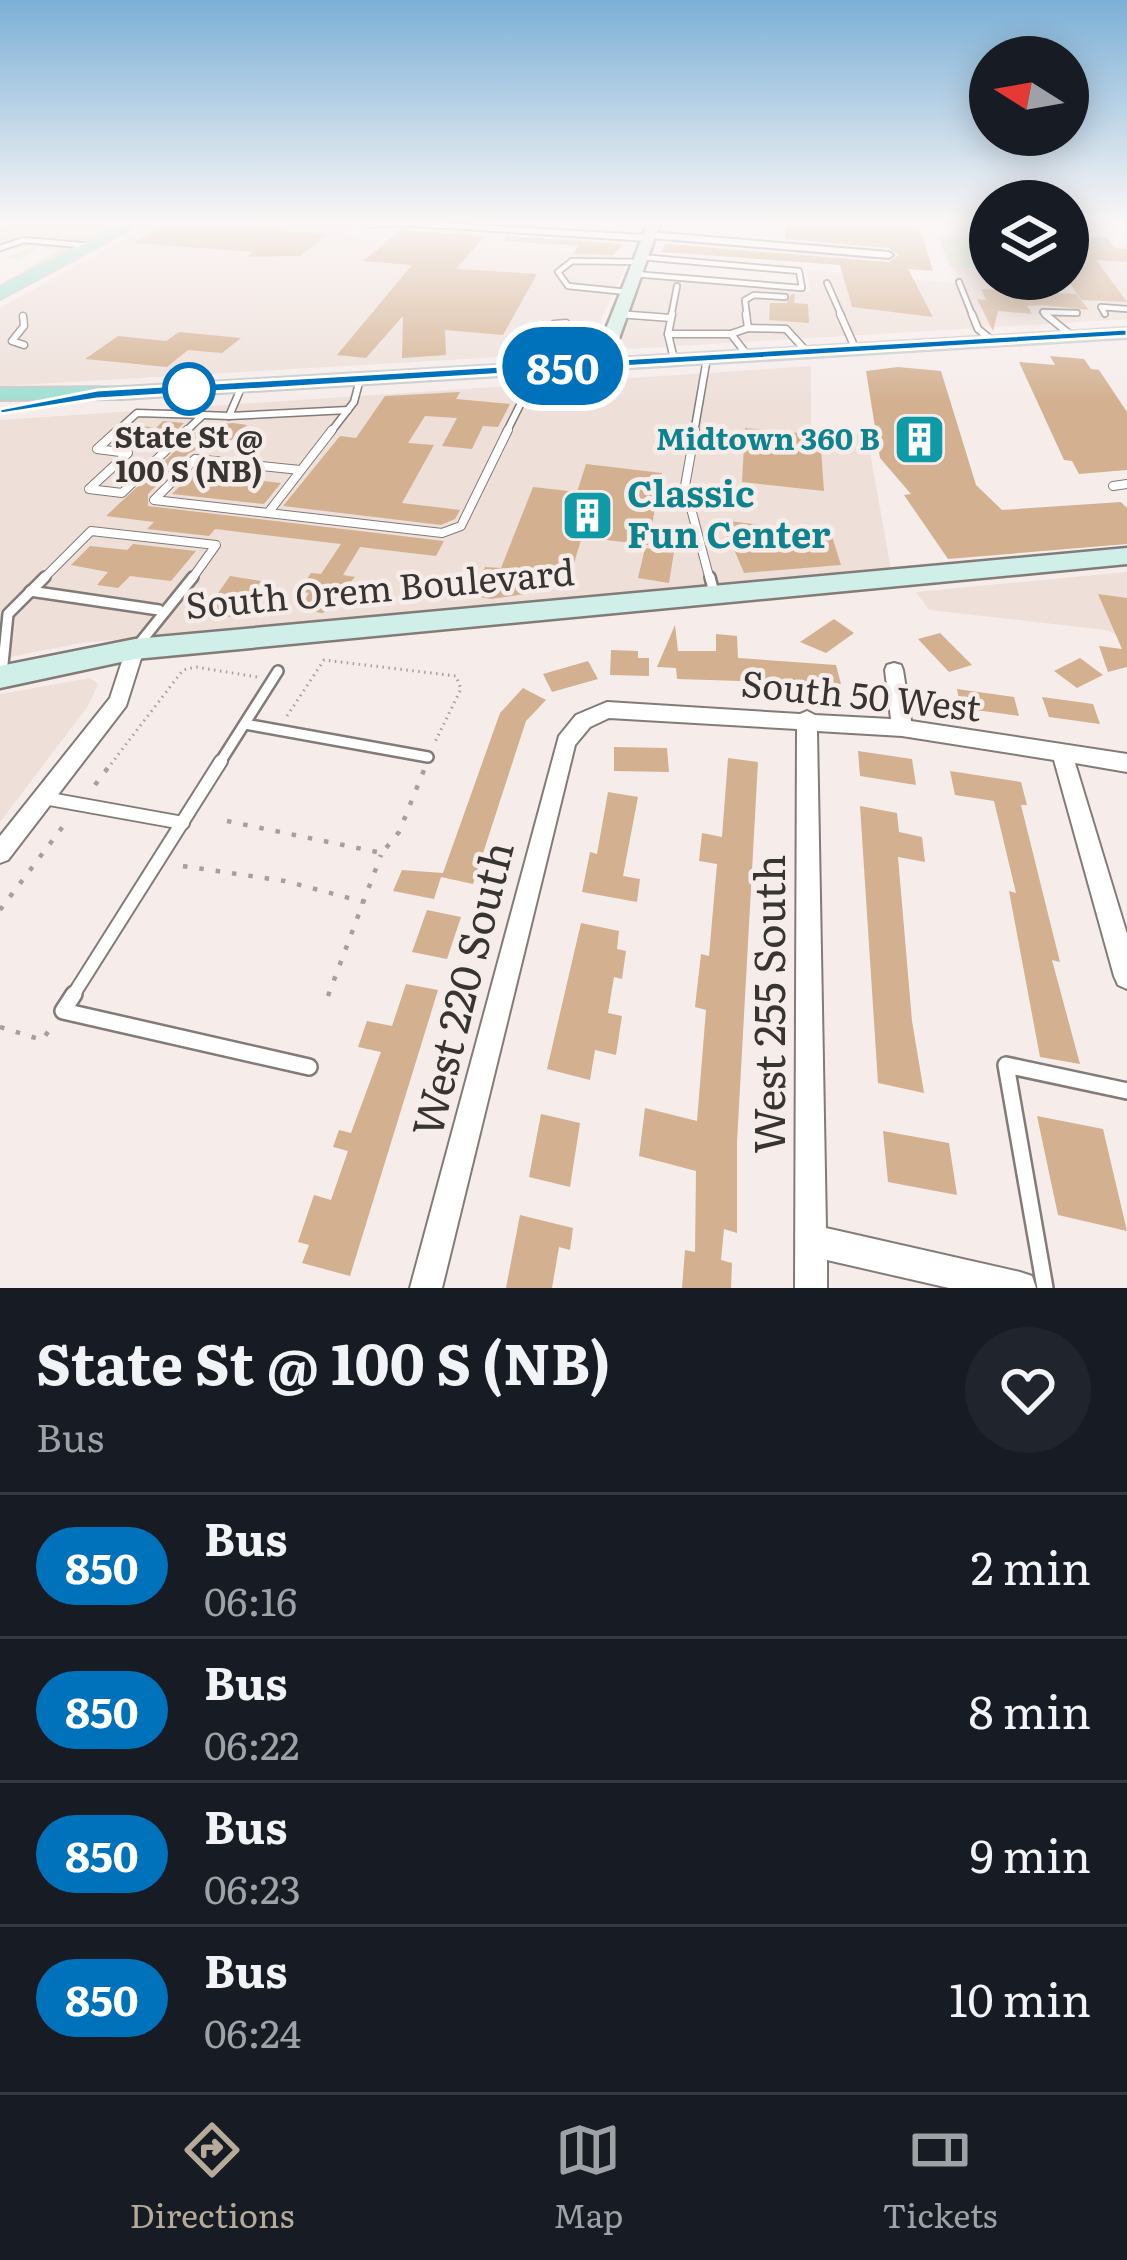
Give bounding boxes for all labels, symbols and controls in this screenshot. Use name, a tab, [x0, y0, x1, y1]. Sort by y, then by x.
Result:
north arrow	[969, 36, 1089, 156]
map controls	[969, 36, 1089, 300]
button: layers	[969, 180, 1089, 300]
line badge: 850	[494, 327, 632, 405]
text: 850	[526, 335, 600, 397]
marker: State St @ 100 S (NB)	[164, 364, 214, 414]
building icon: Midtown 360 B	[891, 412, 947, 468]
place label: State St @ 100 S (NB)	[114, 413, 264, 491]
place label: Midtown 360 B	[656, 415, 880, 459]
place label: Classic Fun Center	[627, 465, 831, 559]
building icon: Classic Fun Center	[560, 487, 616, 543]
street label: South Orem Boulevard	[183, 543, 576, 630]
street label: South 50 West	[739, 655, 984, 732]
street label: West 220 South	[393, 834, 527, 1142]
street label: West 255 South	[736, 854, 798, 1154]
text: State St @ 100 S (NB)	[36, 1318, 610, 1403]
button: heart	[965, 1327, 1091, 1453]
text: Bus	[36, 1406, 104, 1464]
text: Bus	[204, 1503, 288, 1570]
text: 2 min	[971, 1532, 1091, 1599]
text: 850	[65, 1535, 139, 1597]
text: 06:16	[204, 1570, 297, 1628]
text: Bus	[204, 1647, 288, 1714]
text: 8 min	[969, 1676, 1091, 1743]
text: 850	[65, 1679, 139, 1741]
text: 06:22	[204, 1714, 300, 1772]
text: Bus	[204, 1791, 288, 1858]
text: 9 min	[970, 1820, 1091, 1887]
text: 850	[65, 1823, 139, 1885]
text: 06:23	[204, 1858, 301, 1916]
text: Bus	[204, 1935, 288, 2002]
text: 10 min	[949, 1964, 1091, 2031]
text: 850	[65, 1967, 139, 2029]
text: 06:24	[204, 2002, 301, 2060]
tab: Directions	[129, 2117, 294, 2238]
tab: Map	[553, 2117, 623, 2238]
tab: Tickets	[882, 2117, 998, 2238]

